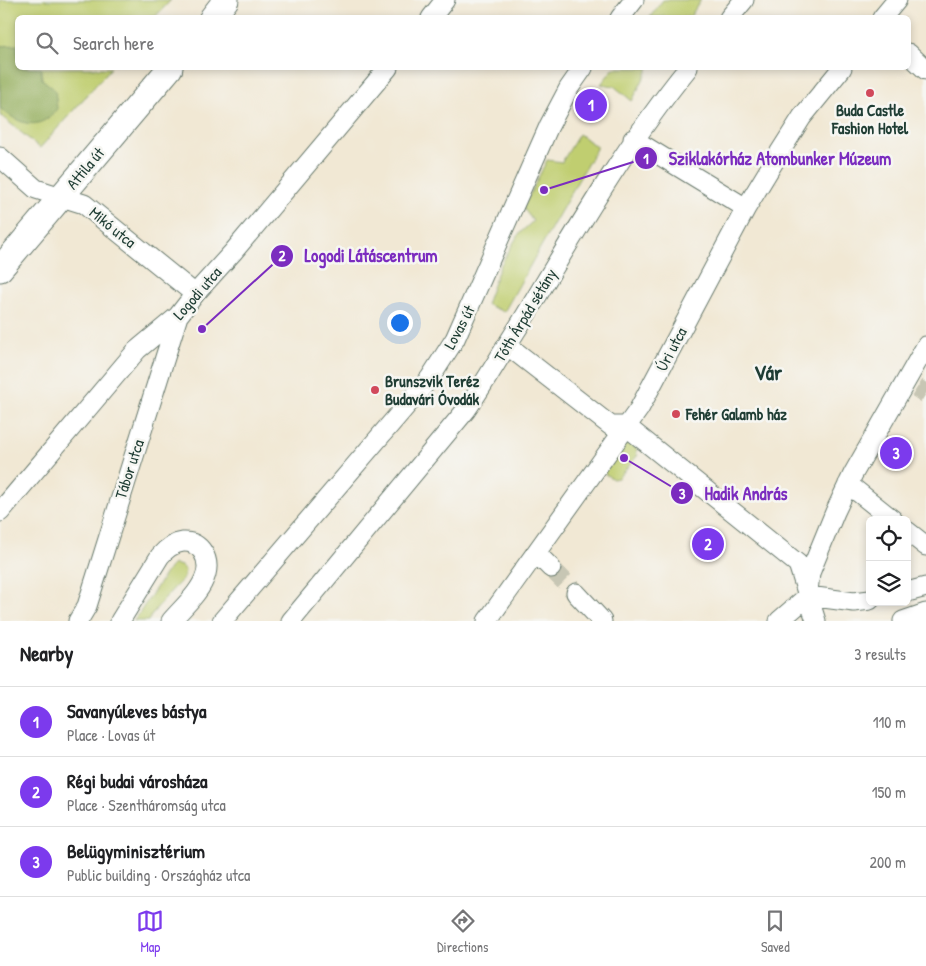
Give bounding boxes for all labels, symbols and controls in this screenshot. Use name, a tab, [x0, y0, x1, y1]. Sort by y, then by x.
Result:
search box	[15, 15, 911, 70]
icon: search	[33, 29, 61, 57]
text: Search here	[73, 30, 154, 56]
pin: 1	[575, 86, 607, 124]
marker: Buda Castle Fashion Hotel	[864, 87, 876, 99]
place label: Buda Castle Fashion Hotel	[831, 99, 909, 139]
street label: Attila út	[61, 142, 109, 194]
callout: Sziklakórház Atombunker Múzeum	[634, 142, 901, 175]
text: Sziklakórház Atombunker Múzeum	[669, 146, 891, 171]
text: 1	[643, 148, 649, 169]
street label: Mikó utca	[85, 201, 141, 253]
callout: Logodi Látáscentrum	[269, 239, 447, 272]
text: Logodi Látáscentrum	[304, 243, 438, 269]
text: 2	[278, 245, 286, 266]
street label: Logodi utca	[168, 262, 226, 324]
street label: Tóth Árpád sétány	[488, 264, 562, 366]
street label: Lovas út	[438, 301, 480, 353]
your location	[387, 310, 413, 336]
street label: Úri utca	[650, 323, 692, 375]
district label: Vár	[754, 358, 783, 387]
place label: Brunszvik Teréz Budavári Óvodák	[385, 370, 480, 410]
marker: Brunszvik Teréz Budavári Óvodák	[369, 384, 381, 396]
place label: Fehér Galamb ház	[685, 403, 787, 425]
marker: Fehér Galamb ház	[670, 408, 682, 420]
pin: 3	[880, 434, 912, 472]
street label: Tábor utca	[109, 437, 149, 501]
callout: Hadik András	[670, 477, 798, 510]
text: Hadik András	[705, 481, 788, 506]
text: 3	[679, 483, 686, 504]
map controls	[866, 516, 911, 606]
button: locate	[866, 516, 911, 561]
pin: 2	[692, 525, 724, 563]
button: layers	[866, 561, 911, 606]
text: Nearby	[20, 639, 73, 668]
text: 3 results	[854, 643, 906, 665]
text: Savanyúleves bástya	[67, 698, 207, 724]
text: 1	[33, 711, 39, 733]
text: 110 m	[873, 711, 906, 733]
text: Place · Lovas út	[67, 724, 155, 746]
text: Régi budai városháza	[67, 768, 208, 794]
text: 2	[32, 781, 40, 803]
text: 150 m	[872, 781, 906, 803]
text: Place · Szentháromság utca	[67, 794, 226, 816]
text: Belügyminisztérium	[67, 838, 205, 864]
text: 3	[32, 851, 40, 873]
text: 200 m	[870, 851, 906, 873]
text: Public building · Országház utca	[67, 864, 250, 886]
tab: Map	[136, 907, 164, 956]
tab: Directions	[437, 907, 488, 956]
tab: Saved	[761, 907, 790, 956]

